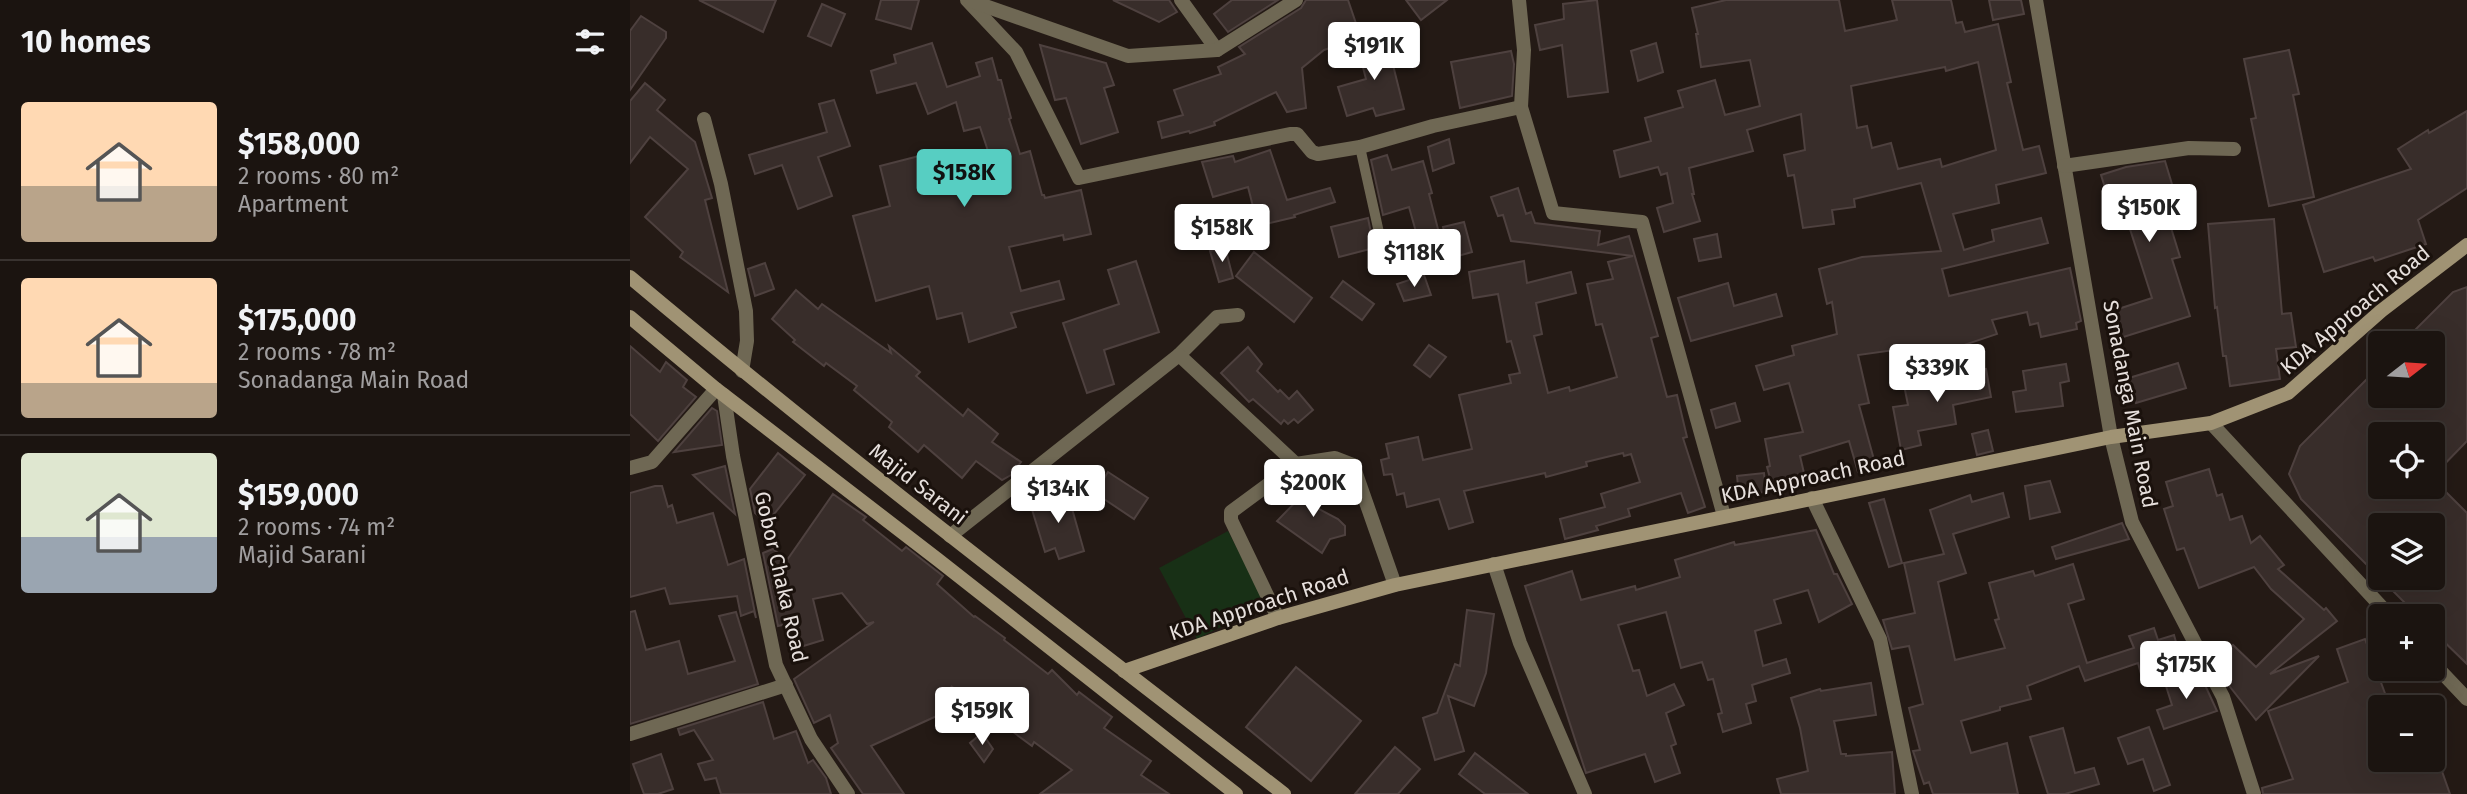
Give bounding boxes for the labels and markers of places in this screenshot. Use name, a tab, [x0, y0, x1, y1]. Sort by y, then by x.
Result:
pin: $191K	[1325, 22, 1423, 82]
pin: $158K	[915, 150, 1013, 209]
pin: $150K	[2100, 184, 2198, 244]
pin: $158K	[1173, 204, 1271, 264]
pin: $118K	[1365, 230, 1463, 289]
pin: $339K	[1888, 344, 1986, 404]
pin: $200K	[1264, 460, 1362, 519]
pin: $134K	[1009, 466, 1107, 525]
pin: $175K	[2137, 642, 2235, 701]
pin: $159K	[933, 688, 1031, 747]

